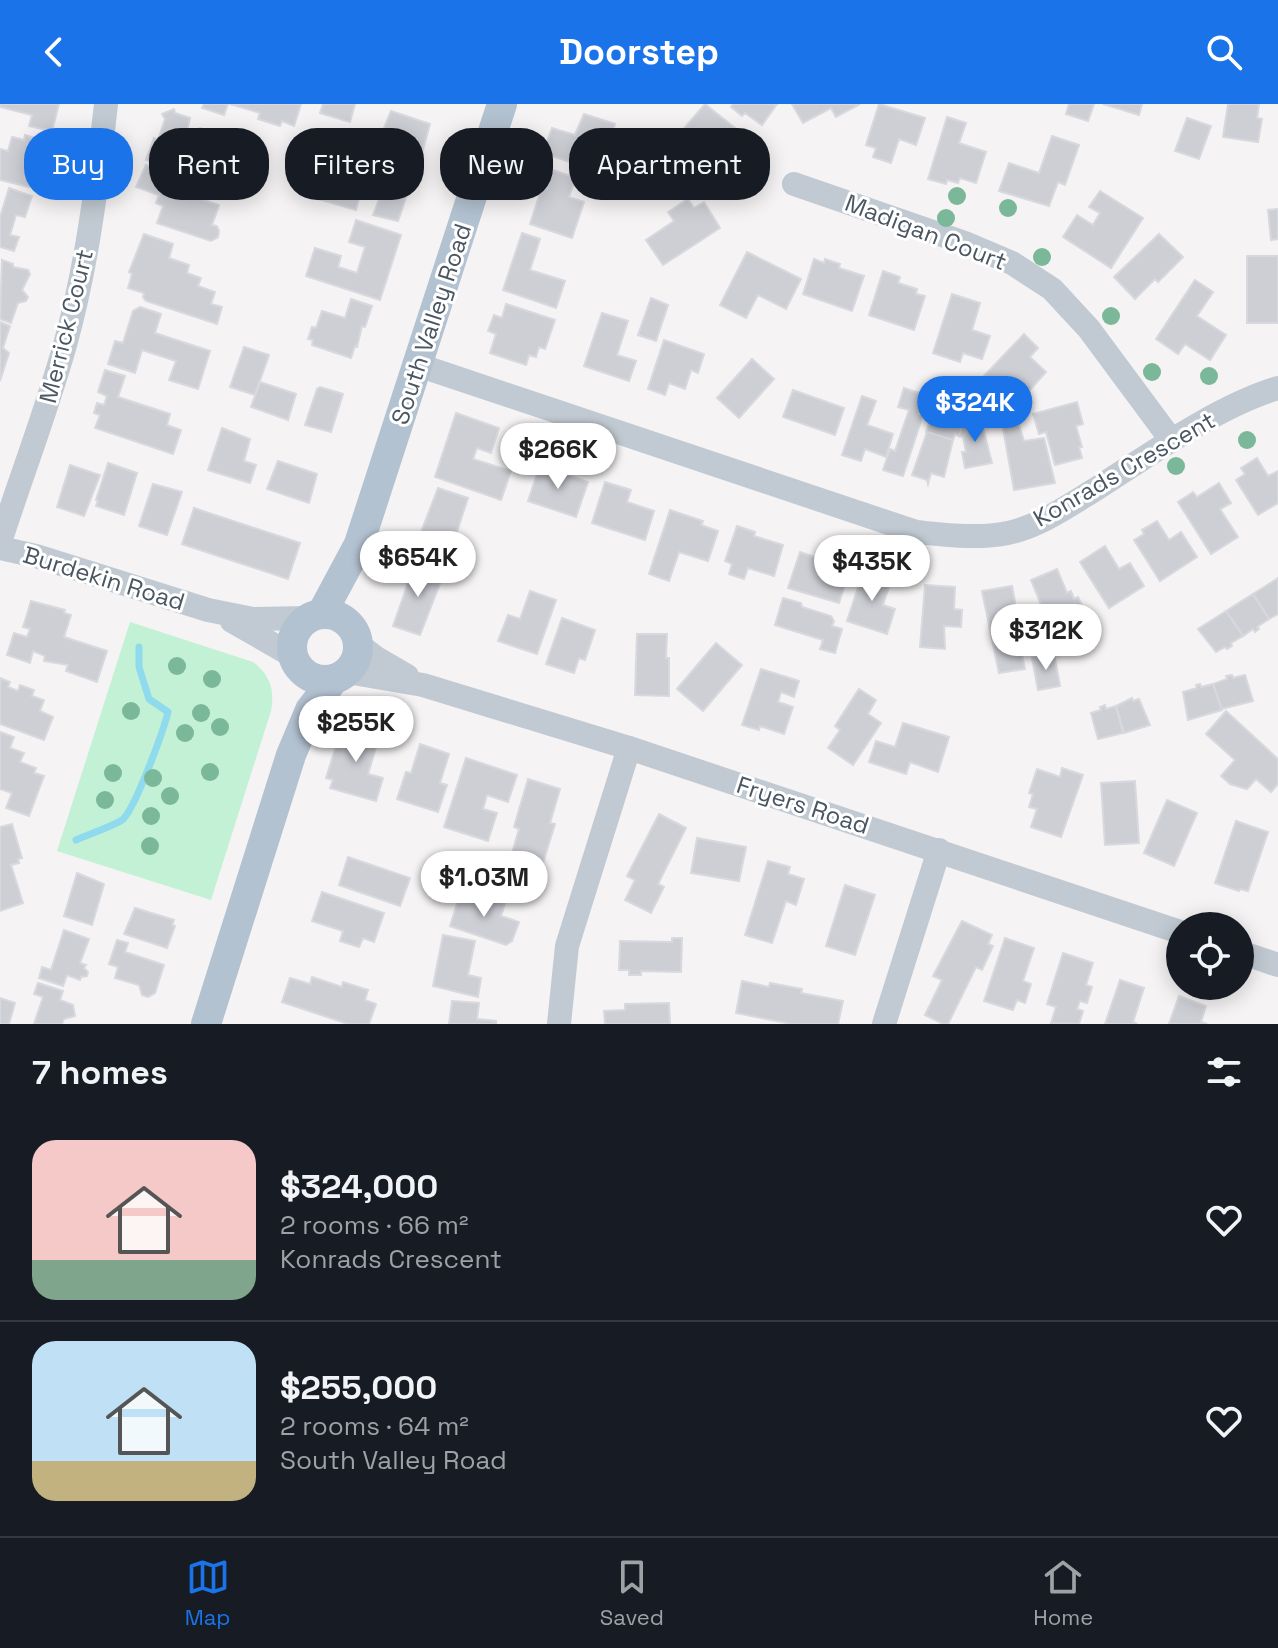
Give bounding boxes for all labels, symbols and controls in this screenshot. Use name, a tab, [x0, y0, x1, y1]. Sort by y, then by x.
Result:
text: Doorstep	[559, 29, 719, 75]
icon: back	[32, 30, 76, 74]
icon: search	[1202, 30, 1246, 74]
chip: Buy	[24, 128, 133, 200]
chip: Rent	[149, 128, 269, 200]
chip: Filters	[285, 128, 424, 200]
chip: New	[440, 128, 553, 200]
chip: Apartment	[569, 128, 770, 200]
street label: Madigan Court	[841, 187, 1011, 277]
street label: South Valley Road	[384, 220, 478, 428]
street label: Merrick Court	[32, 246, 100, 406]
pin: $324K	[919, 376, 1031, 444]
text: $324K	[935, 385, 1015, 419]
street label: Konrads Crescent	[1028, 404, 1220, 534]
pin: $266K	[502, 423, 614, 491]
text: $266K	[518, 432, 598, 466]
pin: $654K	[362, 531, 474, 599]
pin: $435K	[816, 535, 928, 603]
street label: Burdekin Road	[19, 539, 189, 617]
text: $654K	[378, 540, 458, 574]
text: $435K	[832, 544, 912, 578]
pin: $312K	[990, 604, 1102, 672]
text: $312K	[1009, 613, 1083, 647]
pin: $255K	[300, 696, 412, 764]
text: $255K	[317, 705, 395, 739]
street label: Fryers Road	[733, 769, 873, 841]
pin: $1.03M	[419, 851, 549, 919]
text: $1.03M	[439, 860, 529, 894]
map controls	[1166, 912, 1254, 1000]
button: locate	[1166, 912, 1254, 1000]
icon: filters	[1202, 1050, 1246, 1094]
text: 7 homes	[32, 1051, 168, 1094]
text: $324,000	[280, 1165, 438, 1208]
icon: home	[96, 1172, 192, 1268]
icon: heart	[1202, 1198, 1246, 1242]
text: 2 rooms · 66 m²	[280, 1208, 469, 1242]
text: Konrads Crescent	[280, 1242, 502, 1276]
text: $255,000	[280, 1366, 437, 1409]
icon: home	[96, 1373, 192, 1469]
icon: heart	[1202, 1399, 1246, 1443]
text: 2 rooms · 64 m²	[280, 1409, 469, 1443]
text: South Valley Road	[280, 1443, 507, 1477]
tab: Map	[185, 1555, 231, 1631]
tab: Saved	[600, 1555, 664, 1631]
tab: Home	[1033, 1555, 1093, 1631]

